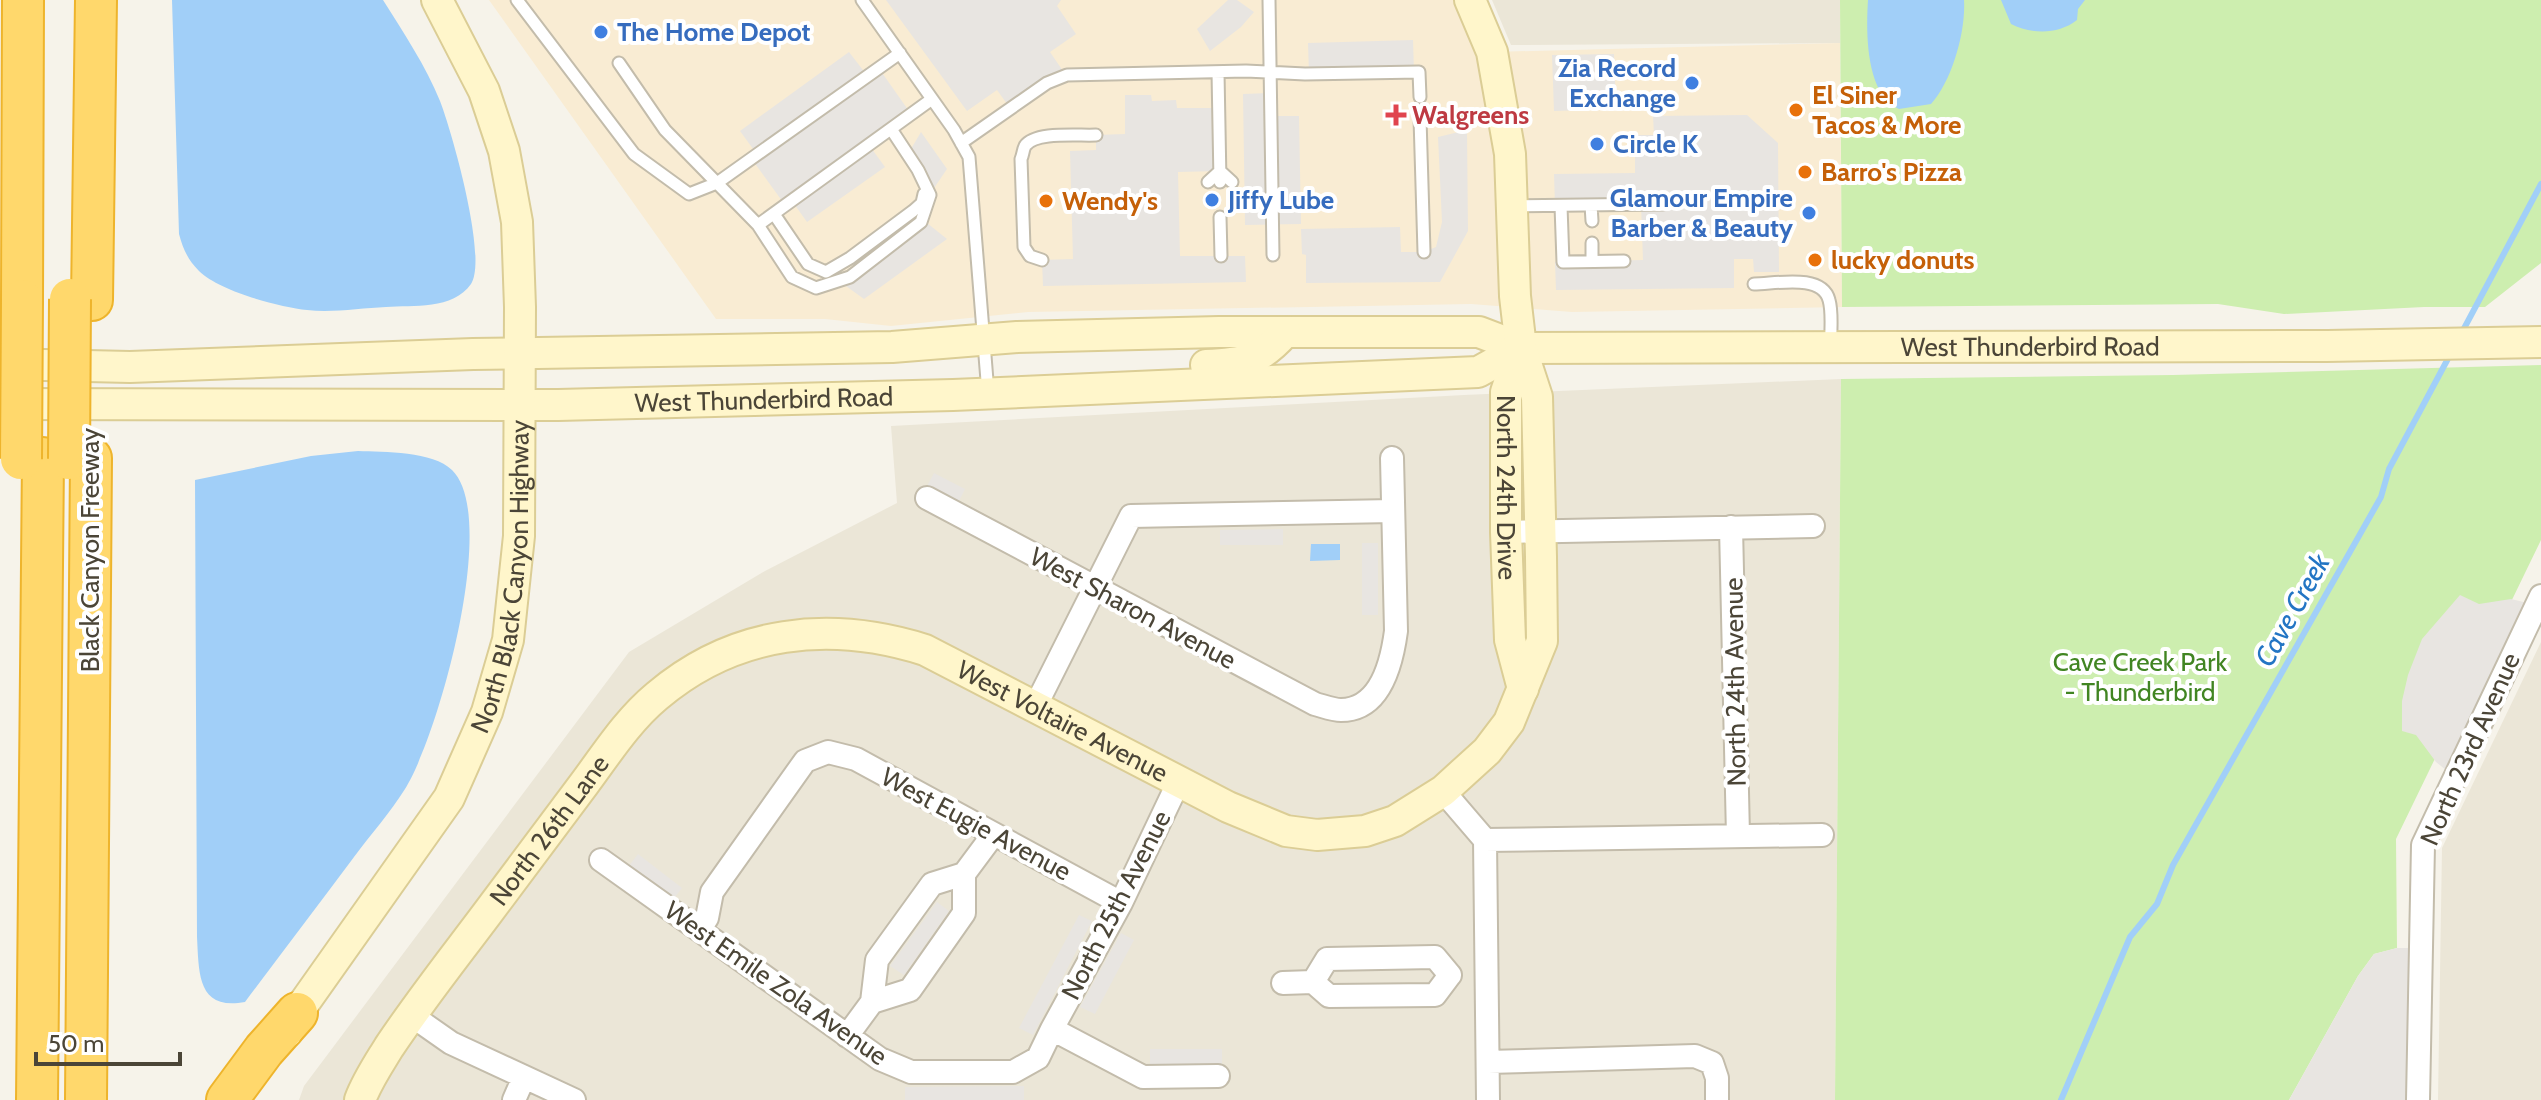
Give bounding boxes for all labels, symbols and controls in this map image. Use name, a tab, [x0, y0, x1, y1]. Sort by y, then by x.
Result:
place label: The Home Depot	[617, 16, 811, 48]
marker: The Home Depot	[592, 23, 610, 41]
place label: Zia Record Exchange	[1558, 52, 1676, 114]
marker: Zia Record Exchange	[1683, 74, 1701, 92]
place label: El Siner Tacos & More	[1812, 79, 1961, 141]
place label: Walgreens	[1412, 99, 1529, 131]
marker: El Siner Tacos & More	[1787, 101, 1805, 119]
marker: Walgreens	[1387, 106, 1405, 124]
place label: Circle K	[1613, 128, 1699, 160]
marker: Circle K	[1588, 135, 1606, 153]
place label: Barro's Pizza	[1821, 156, 1962, 188]
marker: Barro's Pizza	[1796, 163, 1814, 181]
place label: Glamour Empire Barber & Beauty	[1610, 182, 1793, 244]
place label: Jiffy Lube	[1227, 184, 1334, 216]
place label: Wendy's	[1062, 185, 1158, 217]
marker: Jiffy Lube	[1203, 191, 1221, 209]
marker: Wendy's	[1037, 192, 1055, 210]
marker: Glamour Empire Barber & Beauty	[1800, 204, 1818, 222]
place label: lucky donuts	[1831, 244, 1975, 276]
marker: lucky donuts	[1806, 251, 1824, 269]
street label: West Thunderbird Road	[1901, 330, 2160, 363]
street label: West Thunderbird Road	[634, 381, 894, 419]
street label: North 24th Drive	[1490, 395, 1524, 581]
street label: North Black Canyon Highway	[464, 420, 536, 738]
street label: Black Canyon Freeway	[74, 428, 106, 672]
street label: West Sharon Avenue	[1024, 540, 1242, 676]
water label: Cave Creek	[2247, 547, 2337, 672]
street label: North 24th Avenue	[1717, 577, 1753, 787]
park label: Cave Creek Park - Thunderbird	[2053, 646, 2228, 708]
street label: North 23rd Avenue	[2413, 648, 2527, 850]
street label: West Voltaire Avenue	[952, 653, 1173, 789]
street label: North 26th Lane	[483, 749, 616, 912]
street label: West Eugie Avenue	[876, 760, 1076, 888]
street label: North 25th Avenue	[1055, 805, 1177, 1005]
street label: West Emile Zola Avenue	[658, 894, 894, 1072]
scale bar	[36, 1016, 180, 1066]
text: 50 m	[48, 1029, 104, 1058]

